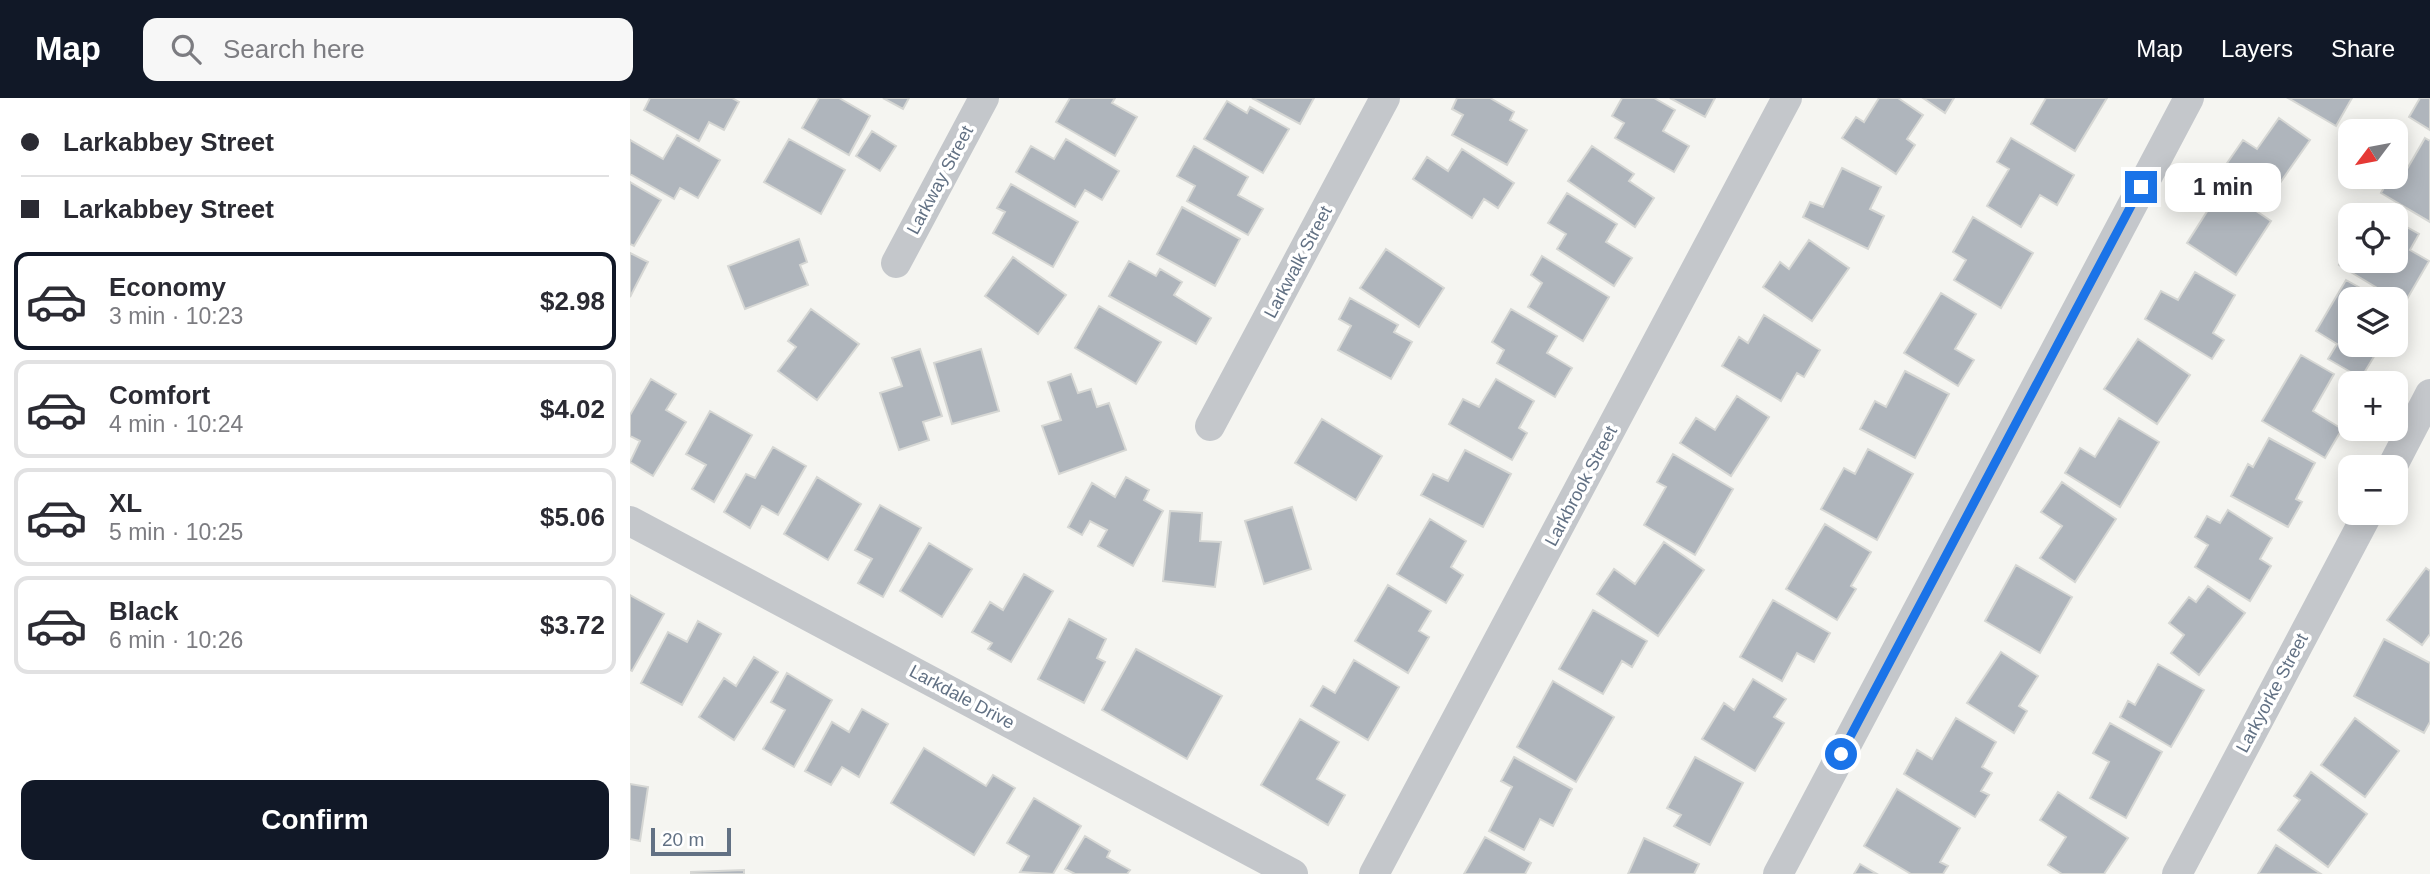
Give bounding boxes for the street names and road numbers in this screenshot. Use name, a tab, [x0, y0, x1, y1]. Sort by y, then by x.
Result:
street label: Larkway Street	[903, 122, 977, 238]
street label: Larkwalk Street	[1260, 203, 1336, 321]
street label: Larkbrook Street	[1541, 423, 1621, 549]
street label: Larkyorke Street	[2232, 630, 2312, 756]
street label: Larkdale Drive	[906, 661, 1018, 733]

